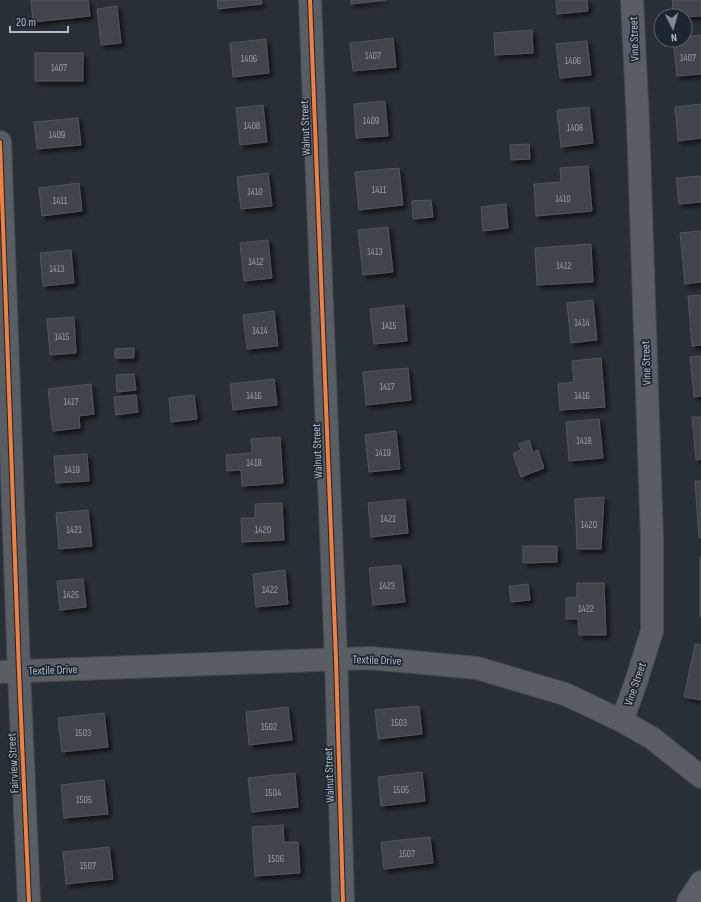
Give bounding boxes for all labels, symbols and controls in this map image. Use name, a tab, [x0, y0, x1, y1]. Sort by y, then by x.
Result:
scale bar	[10, 8, 68, 34]
north arrow	[653, 8, 693, 48]
text: 20 m	[16, 15, 36, 30]
street label: Vine Street	[626, 16, 643, 62]
text: N	[670, 31, 678, 44]
house number: 1407	[365, 50, 381, 62]
house number: 1407	[680, 52, 696, 64]
house number: 1406	[241, 53, 257, 65]
house number: 1406	[565, 55, 581, 67]
house number: 1407	[51, 62, 67, 74]
street label: Walnut Street	[297, 100, 314, 156]
house number: 1409	[363, 115, 379, 127]
house number: 1408	[244, 120, 260, 132]
house number: 1408	[567, 122, 583, 134]
house number: 1409	[49, 129, 65, 141]
house number: 1411	[372, 184, 387, 196]
house number: 1410	[247, 186, 263, 198]
house number: 1410	[555, 193, 571, 205]
house number: 1411	[53, 195, 68, 207]
house number: 1413	[367, 246, 383, 258]
house number: 1412	[248, 256, 264, 268]
house number: 1412	[556, 260, 572, 272]
house number: 1413	[49, 263, 65, 275]
house number: 1414	[574, 317, 590, 329]
house number: 1415	[381, 320, 397, 332]
house number: 1414	[252, 325, 268, 337]
house number: 1415	[54, 331, 70, 343]
street label: Vine Street	[638, 340, 655, 386]
house number: 1417	[379, 381, 395, 393]
house number: 1416	[246, 390, 262, 402]
house number: 1416	[574, 390, 590, 402]
house number: 1417	[63, 396, 79, 408]
street label: Walnut Street	[309, 423, 326, 479]
house number: 1418	[576, 435, 592, 447]
house number: 1419	[375, 447, 391, 459]
house number: 1418	[246, 457, 262, 469]
house number: 1419	[64, 464, 80, 476]
house number: 1421	[380, 513, 396, 525]
house number: 1420	[581, 519, 597, 531]
house number: 1421	[66, 524, 82, 536]
house number: 1420	[255, 524, 271, 536]
house number: 1423	[379, 580, 395, 592]
house number: 1422	[262, 584, 278, 596]
house number: 1425	[63, 589, 79, 601]
house number: 1422	[578, 603, 594, 615]
street label: Textile Drive	[352, 652, 402, 669]
street label: Vine Street	[621, 660, 650, 708]
street label: Textile Drive	[28, 662, 78, 679]
house number: 1503	[391, 717, 407, 729]
house number: 1502	[261, 721, 277, 733]
house number: 1503	[75, 727, 91, 739]
street label: Fairview Street	[4, 732, 23, 794]
street label: Walnut Street	[321, 747, 338, 803]
house number: 1505	[393, 784, 409, 796]
house number: 1504	[265, 787, 281, 799]
house number: 1505	[76, 794, 92, 806]
house number: 1507	[399, 848, 415, 860]
house number: 1506	[268, 853, 284, 865]
house number: 1507	[80, 860, 96, 872]

